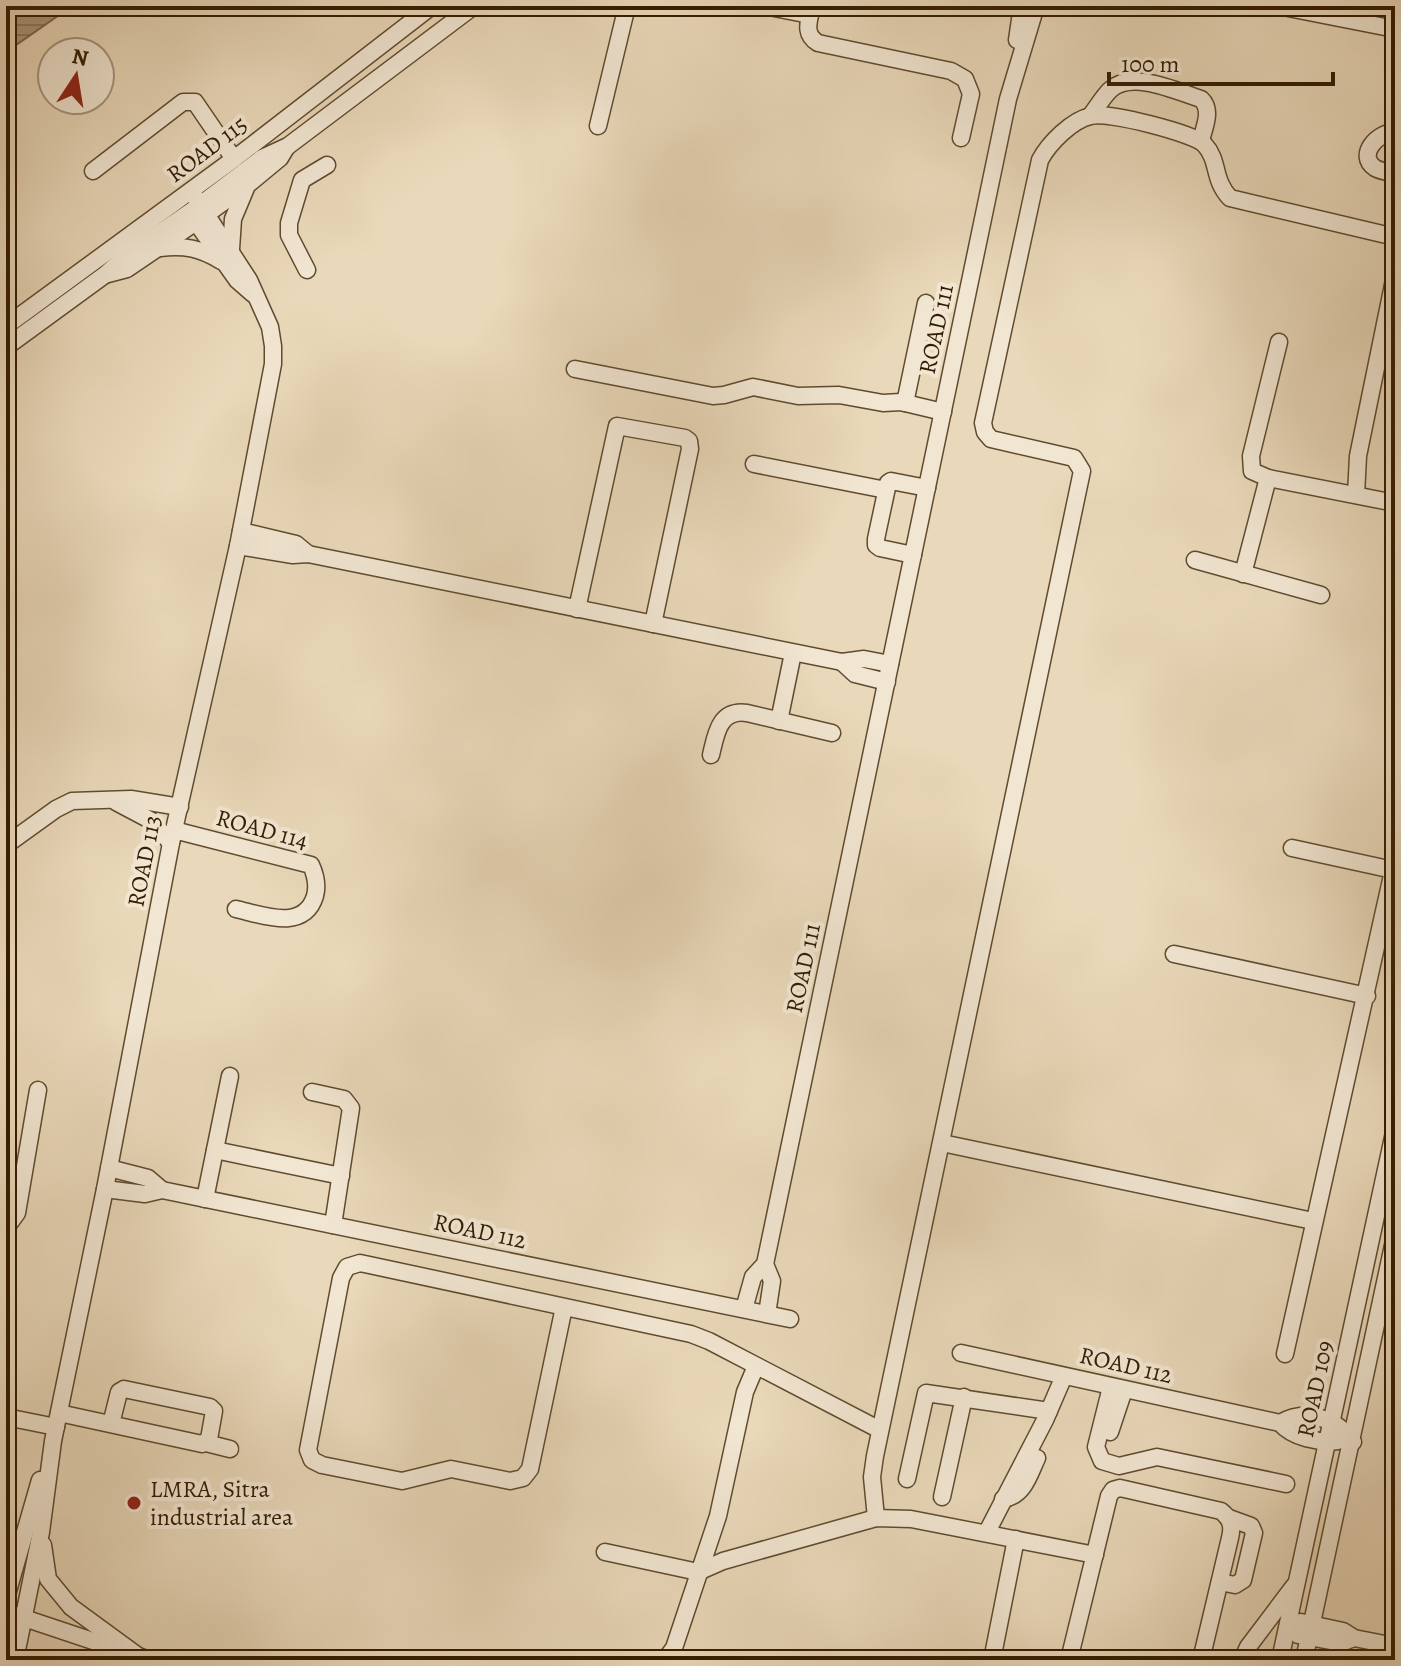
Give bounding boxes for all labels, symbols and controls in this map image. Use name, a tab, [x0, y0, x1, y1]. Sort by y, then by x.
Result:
north arrow	[36, 36, 116, 116]
scale bar	[1109, 36, 1333, 86]
text: N	[69, 41, 91, 74]
text: 100 m	[1121, 48, 1180, 80]
street label: ROAD 115	[160, 108, 254, 190]
street label: ROAD 111	[911, 281, 961, 377]
street label: ROAD 114	[213, 801, 312, 857]
street label: ROAD 113	[119, 812, 169, 910]
street label: ROAD 111	[778, 920, 828, 1016]
street label: ROAD 112	[431, 1206, 529, 1256]
street label: ROAD 109	[1289, 1338, 1341, 1440]
street label: ROAD 112	[1076, 1339, 1176, 1391]
place label: LMRA, Sitra industrial area	[150, 1473, 294, 1533]
marker: LMRA, Sitra industrial area	[125, 1494, 143, 1512]

